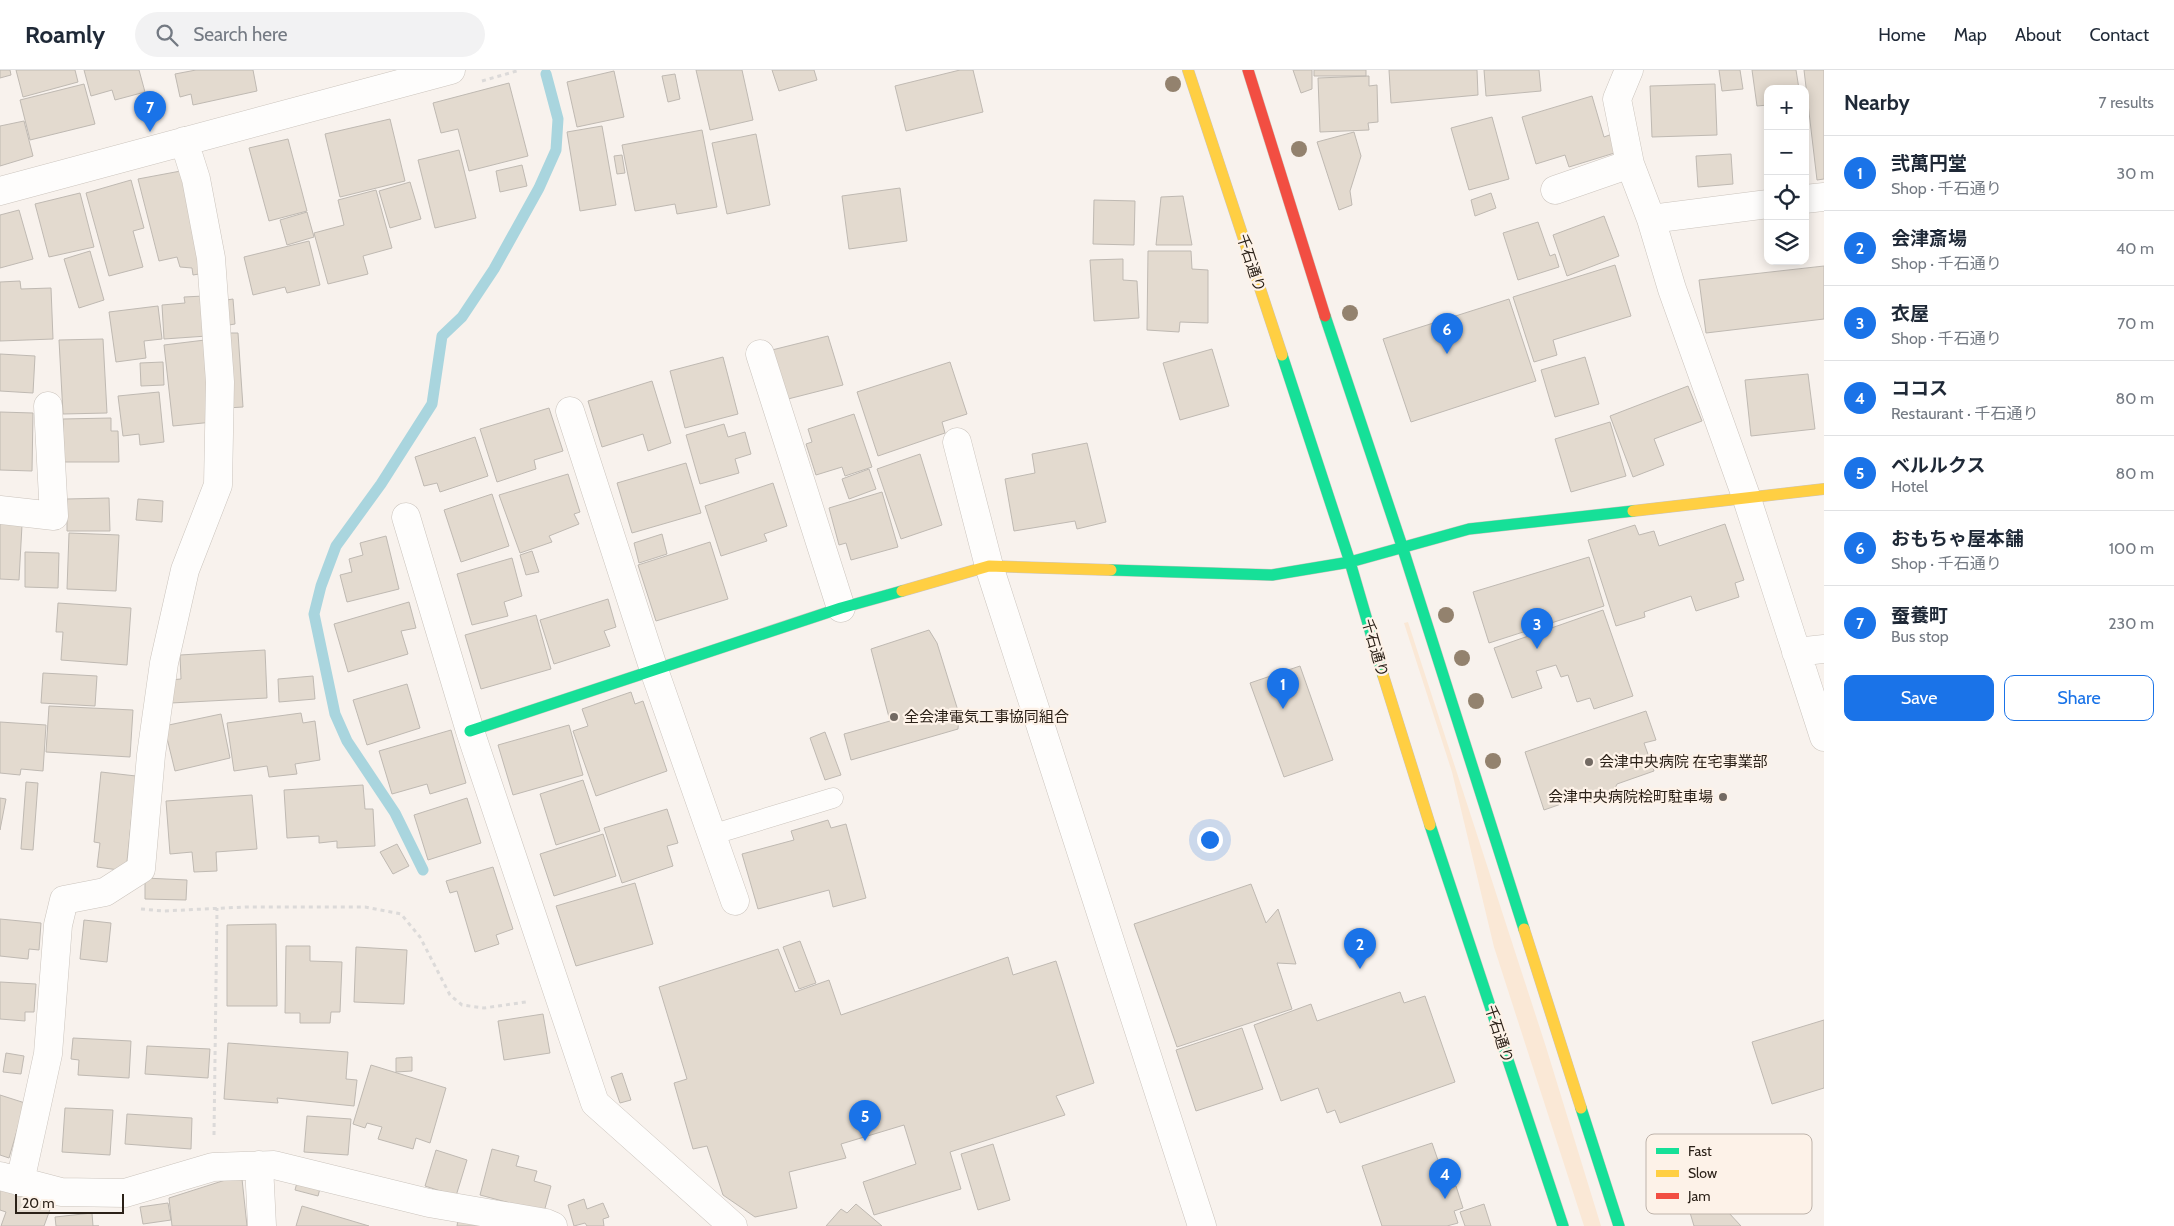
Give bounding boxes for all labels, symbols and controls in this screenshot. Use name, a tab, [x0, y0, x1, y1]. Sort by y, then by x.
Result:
search box	[135, 12, 485, 57]
text: Roamly	[25, 20, 105, 49]
icon: search	[153, 21, 181, 49]
text: Search here	[193, 23, 288, 46]
text: Home	[1878, 24, 1926, 46]
text: Map	[1954, 24, 1987, 46]
text: About	[2015, 24, 2061, 46]
text: Contact	[2089, 24, 2149, 46]
map controls	[1764, 85, 1809, 265]
button: +	[1764, 85, 1809, 130]
text: Nearby	[1844, 90, 1910, 115]
pin: 7	[134, 91, 166, 132]
text: 7 results	[2099, 93, 2154, 112]
button: −	[1764, 130, 1809, 175]
text: 弐萬円堂	[1891, 152, 1967, 175]
text: 1	[1857, 164, 1863, 183]
text: 30 m	[2117, 164, 2154, 183]
button: locate	[1764, 175, 1809, 220]
text: Shop · 千石通り	[1891, 179, 2002, 198]
button: layers	[1764, 220, 1809, 265]
text: 会津斎場	[1891, 227, 1967, 250]
street label: 千石通り	[1233, 232, 1269, 294]
text: 2	[1856, 239, 1864, 258]
text: 40 m	[2116, 239, 2154, 258]
text: Shop · 千石通り	[1891, 254, 2002, 273]
text: 衣屋	[1891, 302, 1929, 325]
pin: 6	[1431, 313, 1463, 354]
text: 3	[1856, 314, 1864, 333]
text: 70 m	[2117, 314, 2154, 333]
text: Shop · 千石通り	[1891, 329, 2002, 348]
text: ココス	[1891, 377, 1948, 400]
text: 4	[1855, 389, 1865, 408]
text: 80 m	[2116, 389, 2154, 408]
text: Restaurant · 千石通り	[1891, 404, 2038, 423]
text: ベルルクス	[1891, 454, 1985, 477]
text: 5	[1856, 464, 1864, 483]
text: 80 m	[2116, 464, 2154, 483]
text: Hotel	[1891, 477, 1928, 496]
text: おもちゃ屋本舗	[1891, 527, 2024, 550]
text: 6	[1856, 539, 1865, 558]
text: 100 m	[2109, 539, 2154, 558]
text: Shop · 千石通り	[1891, 554, 2002, 573]
text: 蚕養町	[1891, 604, 1948, 627]
pin: 3	[1521, 608, 1553, 649]
text: 7	[1856, 614, 1864, 633]
text: 230 m	[2108, 614, 2154, 633]
street label: 千石通り	[1358, 617, 1392, 679]
text: Bus stop	[1891, 627, 1949, 646]
pin: 1	[1267, 668, 1299, 709]
button: Save	[1844, 675, 1994, 721]
button: Share	[2004, 675, 2154, 721]
place label: 全会津電気工事協同組合	[904, 708, 1069, 726]
marker: 全会津電気工事協同組合	[888, 711, 900, 723]
place label: 会津中央病院 在宅事業部	[1599, 753, 1767, 771]
marker: 会津中央病院 在宅事業部	[1583, 756, 1595, 768]
place label: 会津中央病院桧町駐車場	[1548, 788, 1713, 806]
marker: 会津中央病院桧町駐車場	[1717, 791, 1729, 803]
your location	[1197, 827, 1223, 853]
pin: 2	[1344, 928, 1376, 969]
street label: 千石通り	[1481, 1003, 1517, 1065]
pin: 5	[849, 1100, 881, 1141]
legend	[1646, 1134, 1812, 1214]
text: Fast	[1688, 1142, 1712, 1160]
pin: 4	[1429, 1158, 1461, 1199]
text: Slow	[1688, 1164, 1717, 1182]
text: Jam	[1687, 1187, 1710, 1205]
scale bar	[15, 1191, 124, 1214]
text: 20 m	[22, 1194, 55, 1212]

